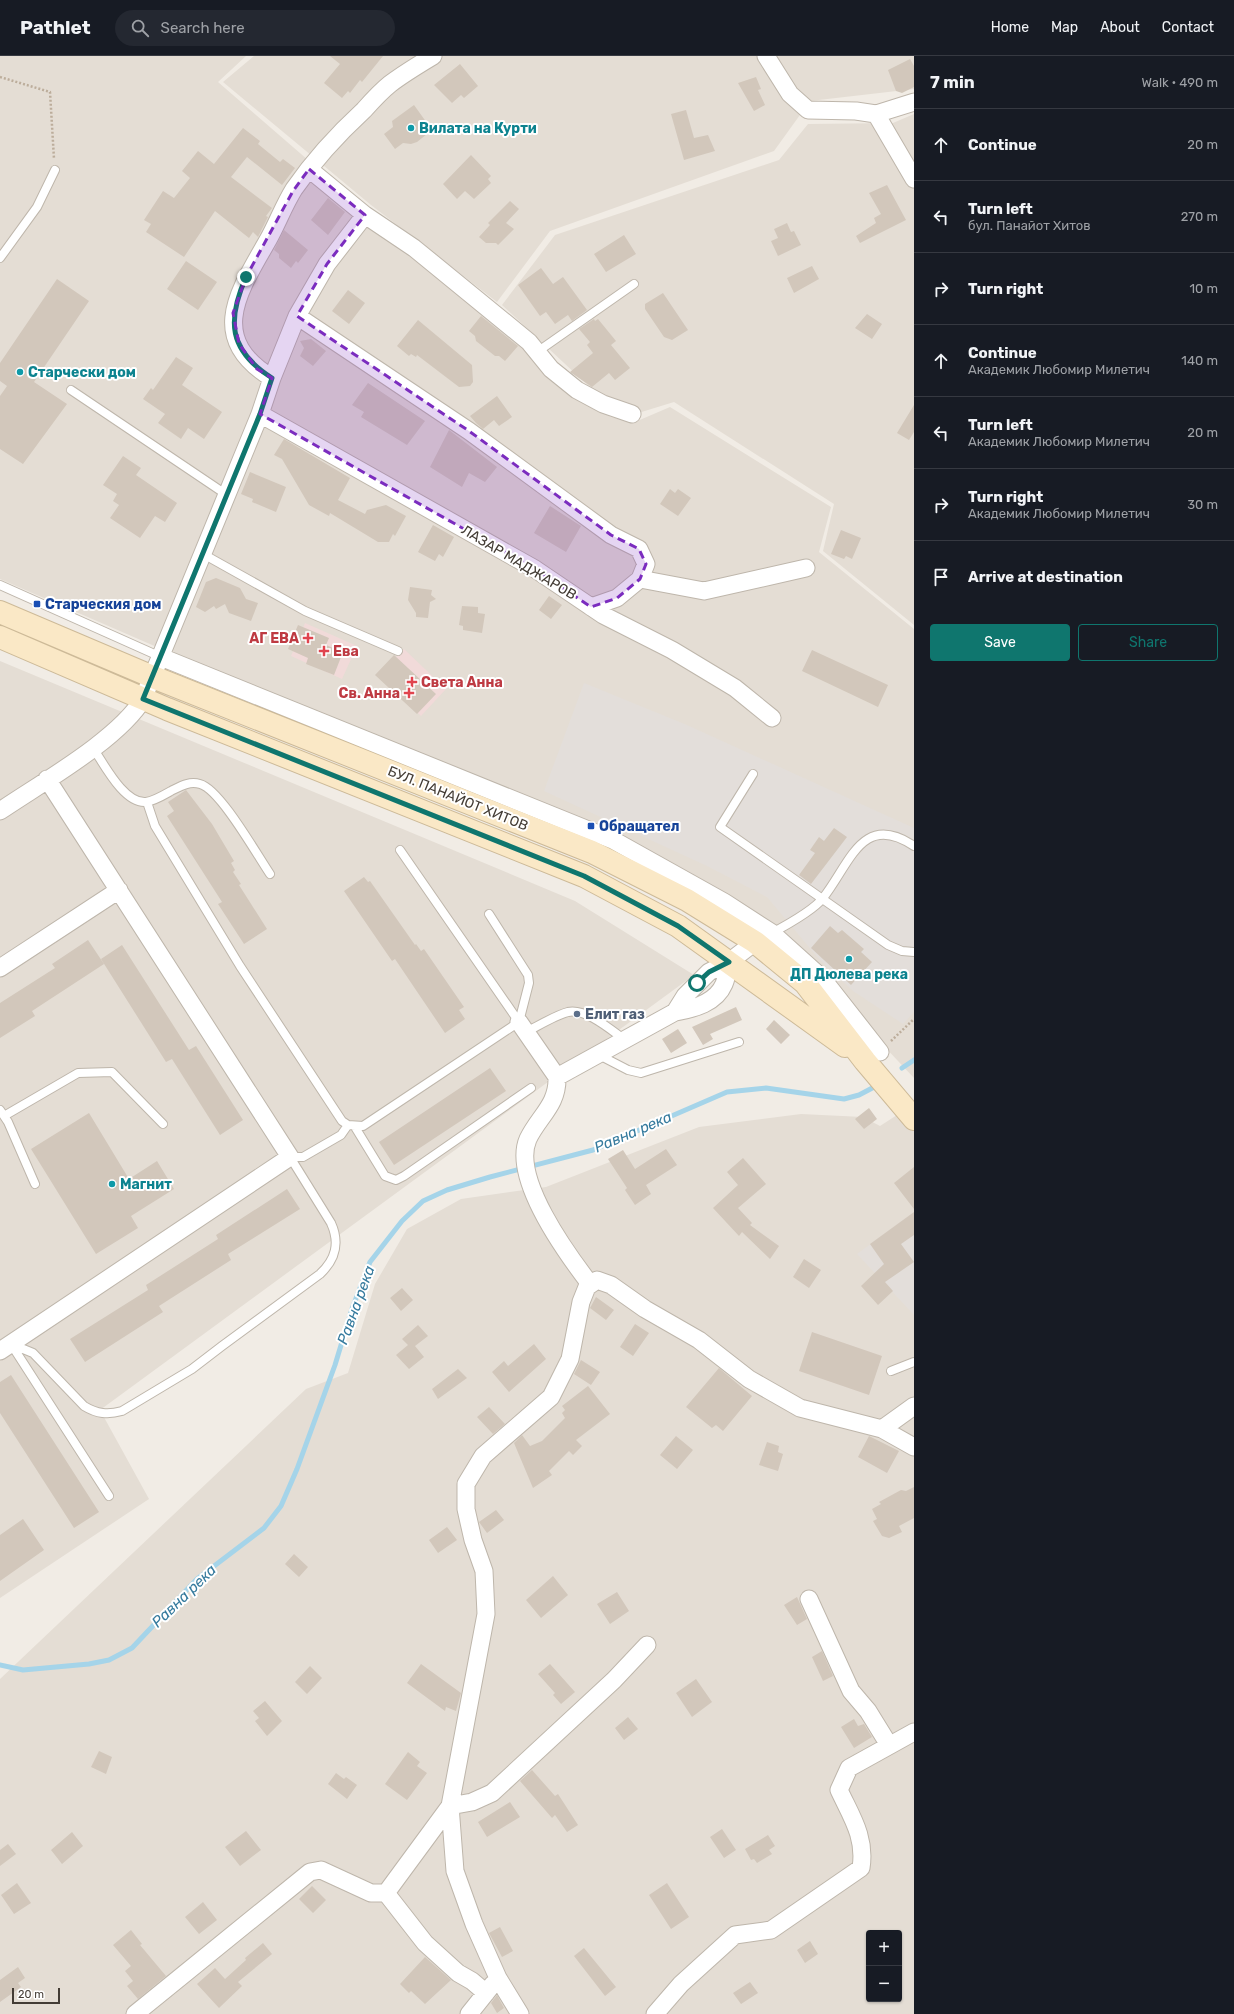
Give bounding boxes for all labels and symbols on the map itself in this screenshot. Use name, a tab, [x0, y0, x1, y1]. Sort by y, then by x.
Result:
place label: Вилата на Курти	[419, 120, 537, 137]
marker: Вилата на Курти	[406, 123, 416, 133]
route end	[237, 268, 255, 286]
place label: Старчески дом	[28, 364, 136, 381]
marker: Старчески дом	[15, 367, 25, 377]
street label: ЛАЗАР МАДЖАРОВ	[458, 521, 579, 604]
place label: Старческия дом	[45, 596, 161, 613]
marker: Старческия дом	[32, 599, 42, 609]
place label: АГ ЕВА	[249, 630, 299, 647]
marker: АГ ЕВА	[302, 632, 314, 644]
place label: Ева	[333, 643, 359, 660]
marker: Ева	[318, 645, 330, 657]
place label: Света Анна	[421, 674, 503, 691]
marker: Света Анна	[406, 676, 418, 688]
place label: Св. Анна	[339, 685, 400, 702]
marker: Св. Анна	[403, 687, 415, 699]
street label: БУЛ. ПАНАЙОТ ХИТОВ	[385, 762, 531, 834]
place label: Обращател	[599, 818, 680, 835]
marker: Обращател	[586, 821, 596, 831]
marker: ДП Дюлева река	[844, 954, 854, 964]
place label: ДП Дюлева река	[790, 966, 908, 983]
route start	[688, 974, 706, 992]
place label: Елит газ	[585, 1006, 645, 1023]
marker: Елит газ	[572, 1009, 582, 1019]
water label: Равна река	[591, 1108, 675, 1156]
place label: Магнит	[120, 1176, 172, 1193]
marker: Магнит	[107, 1179, 117, 1189]
water label: Равна река	[333, 1263, 379, 1347]
water label: Равна река	[148, 1561, 220, 1631]
scale bar	[12, 1986, 60, 2005]

